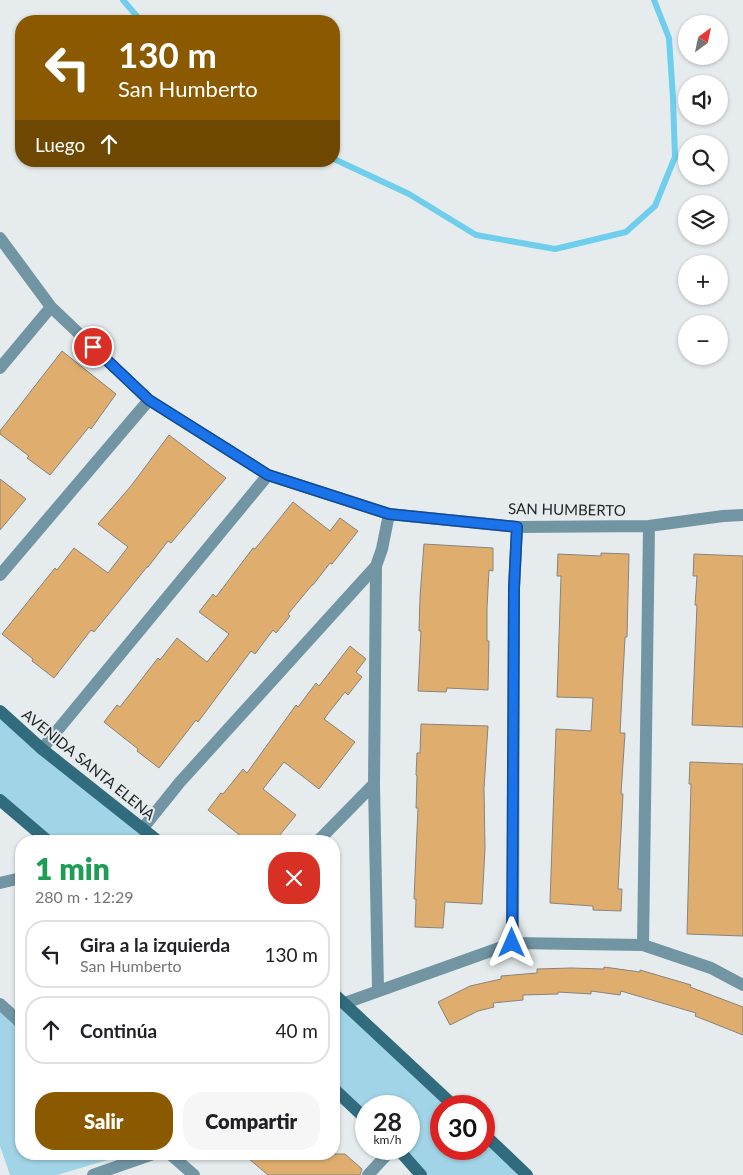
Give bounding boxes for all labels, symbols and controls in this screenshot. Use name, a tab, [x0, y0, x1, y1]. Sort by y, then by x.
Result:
north arrow	[678, 15, 728, 65]
map controls	[678, 15, 728, 365]
text: 130 m	[118, 33, 217, 75]
icon: left	[35, 35, 100, 100]
text: San Humberto	[118, 75, 258, 102]
button: sound	[678, 75, 728, 125]
icon: ahead	[95, 130, 123, 158]
text: Luego	[35, 133, 85, 156]
button: search	[678, 135, 728, 185]
button: layers	[678, 195, 728, 245]
button: +	[678, 255, 728, 305]
button: −	[678, 315, 728, 365]
pin	[72, 326, 114, 368]
icon: arrive	[79, 333, 107, 361]
street label: SAN HUMBERTO	[508, 499, 626, 519]
street label: AVENIDA SANTA ELENA	[19, 705, 160, 824]
text: 1 min	[35, 850, 110, 886]
button: close	[268, 852, 320, 904]
text: 280 m · 12:29	[35, 887, 134, 906]
position arrow	[485, 916, 537, 968]
text: Gira a la izquierda	[80, 933, 230, 956]
icon: left	[37, 940, 65, 968]
text: 130 m	[264, 943, 318, 966]
text: San Humberto	[80, 956, 182, 975]
icon: ahead	[37, 1016, 65, 1044]
text: Continúa	[80, 1019, 157, 1042]
text: 40 m	[275, 1019, 318, 1042]
button: Salir	[35, 1092, 173, 1150]
button: Compartir	[183, 1092, 320, 1150]
speed limit sign: 30	[430, 1095, 495, 1160]
text: 28	[373, 1106, 402, 1136]
text: km/h	[373, 1132, 402, 1147]

